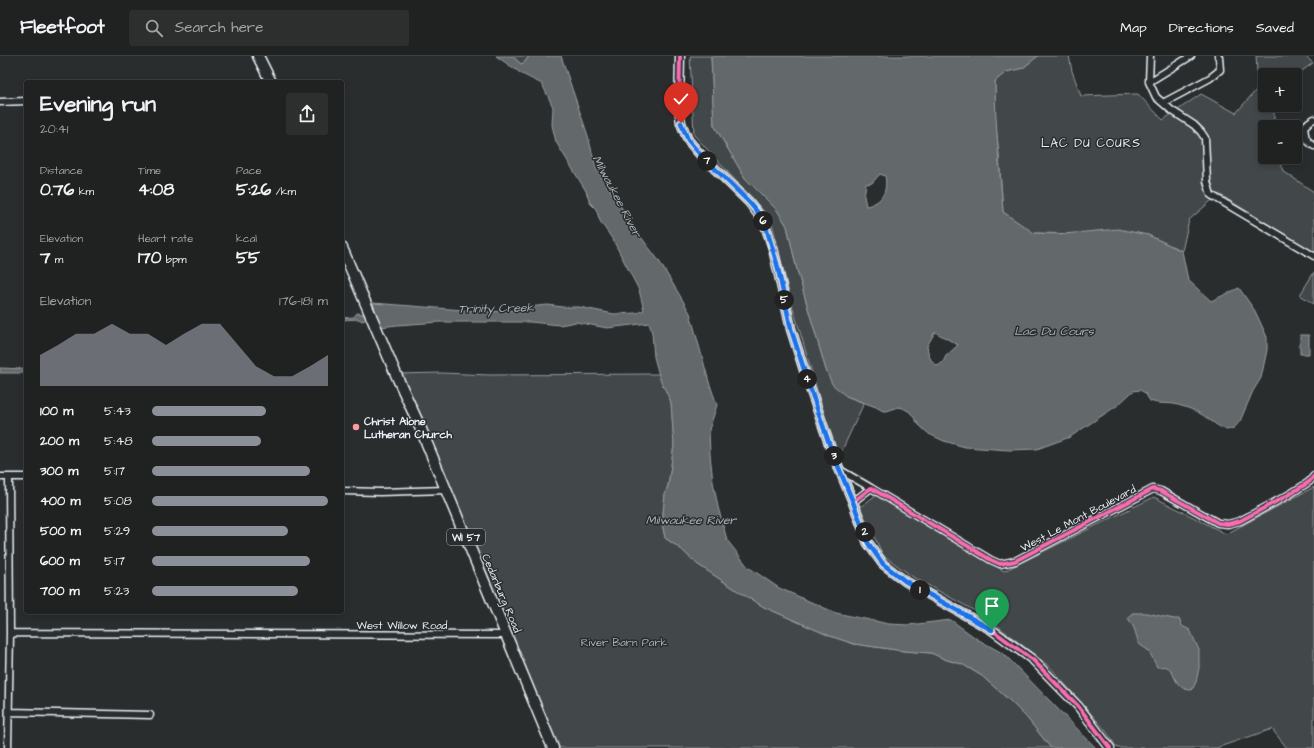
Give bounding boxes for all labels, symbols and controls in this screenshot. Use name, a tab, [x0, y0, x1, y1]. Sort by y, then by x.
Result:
search box	[129, 10, 409, 46]
text: Fleetfoot	[20, 14, 105, 41]
icon: search	[143, 17, 165, 39]
text: Search here	[175, 17, 263, 38]
text: Map	[1120, 18, 1147, 38]
text: Directions	[1169, 18, 1234, 38]
text: Saved	[1256, 18, 1294, 38]
map controls	[1258, 68, 1302, 164]
button: +	[1258, 68, 1302, 112]
pin	[664, 82, 698, 123]
icon: check	[670, 88, 692, 110]
text: Evening run	[40, 89, 156, 120]
button: share	[286, 93, 328, 135]
text: 20:41	[40, 120, 68, 138]
button: −	[1258, 120, 1302, 164]
district label: LAC DU COURS	[1041, 135, 1141, 152]
pin: 7	[697, 151, 717, 171]
water label: Milwaukee River	[588, 152, 646, 241]
text: 7	[704, 153, 710, 168]
text: Distance	[40, 163, 83, 178]
text: Time	[138, 163, 161, 178]
text: Pace	[236, 163, 262, 178]
text: 0.76	[40, 178, 74, 202]
text: 4:08	[138, 178, 174, 202]
text: 5:26	[236, 178, 271, 202]
text: km	[74, 184, 94, 199]
text: /km	[271, 184, 296, 199]
pin: 6	[753, 211, 773, 231]
text: 6	[760, 213, 766, 228]
text: Elevation	[40, 231, 83, 246]
text: Heart rate	[138, 231, 193, 246]
text: kcal	[236, 231, 257, 246]
text: 7	[40, 246, 50, 270]
text: 170	[138, 246, 161, 270]
text: 55	[236, 246, 260, 270]
text: m	[50, 252, 63, 267]
text: bpm	[161, 252, 187, 267]
pin: 5	[774, 290, 794, 310]
text: Elevation	[40, 292, 91, 310]
text: 176–181 m	[279, 292, 328, 310]
text: 5	[780, 292, 788, 307]
water label: Trinity Creek	[458, 299, 534, 318]
water label: Lac Du Cours	[1014, 323, 1095, 340]
pin: 4	[797, 369, 817, 389]
text: 4	[803, 371, 811, 386]
text: 100 m	[40, 402, 73, 420]
text: 5:43	[104, 402, 131, 420]
place label: Christ Alone Lutheran Church	[364, 414, 452, 442]
marker: Christ Alone Lutheran Church	[351, 422, 361, 432]
text: 200 m	[40, 432, 79, 450]
text: 5:48	[104, 432, 133, 450]
pin: 3	[824, 446, 844, 466]
text: 3	[831, 448, 837, 463]
text: 300 m	[40, 462, 78, 480]
text: 5:17	[104, 462, 125, 480]
street label: West Le Mont Boulevard	[1018, 481, 1139, 555]
text: 400 m	[40, 492, 81, 510]
text: 5:08	[104, 492, 132, 510]
water label: Milwaukee River	[646, 512, 738, 529]
text: 500 m	[40, 522, 81, 540]
text: 5:29	[104, 522, 130, 540]
pin: 2	[855, 522, 875, 542]
text: 2	[862, 524, 868, 539]
road number: WI 57	[447, 529, 485, 545]
text: 600 m	[40, 552, 80, 570]
text: 5:17	[104, 552, 125, 570]
street label: Cedarburg Road	[477, 552, 525, 636]
pin: 1	[910, 580, 930, 600]
text: 700 m	[40, 582, 80, 600]
text: 5:23	[104, 582, 129, 600]
text: 1	[919, 582, 921, 597]
pin	[975, 589, 1009, 630]
icon: arrive	[981, 595, 1003, 617]
street label: West Willow Road	[357, 618, 448, 633]
park label: River Barn Park	[581, 635, 667, 650]

